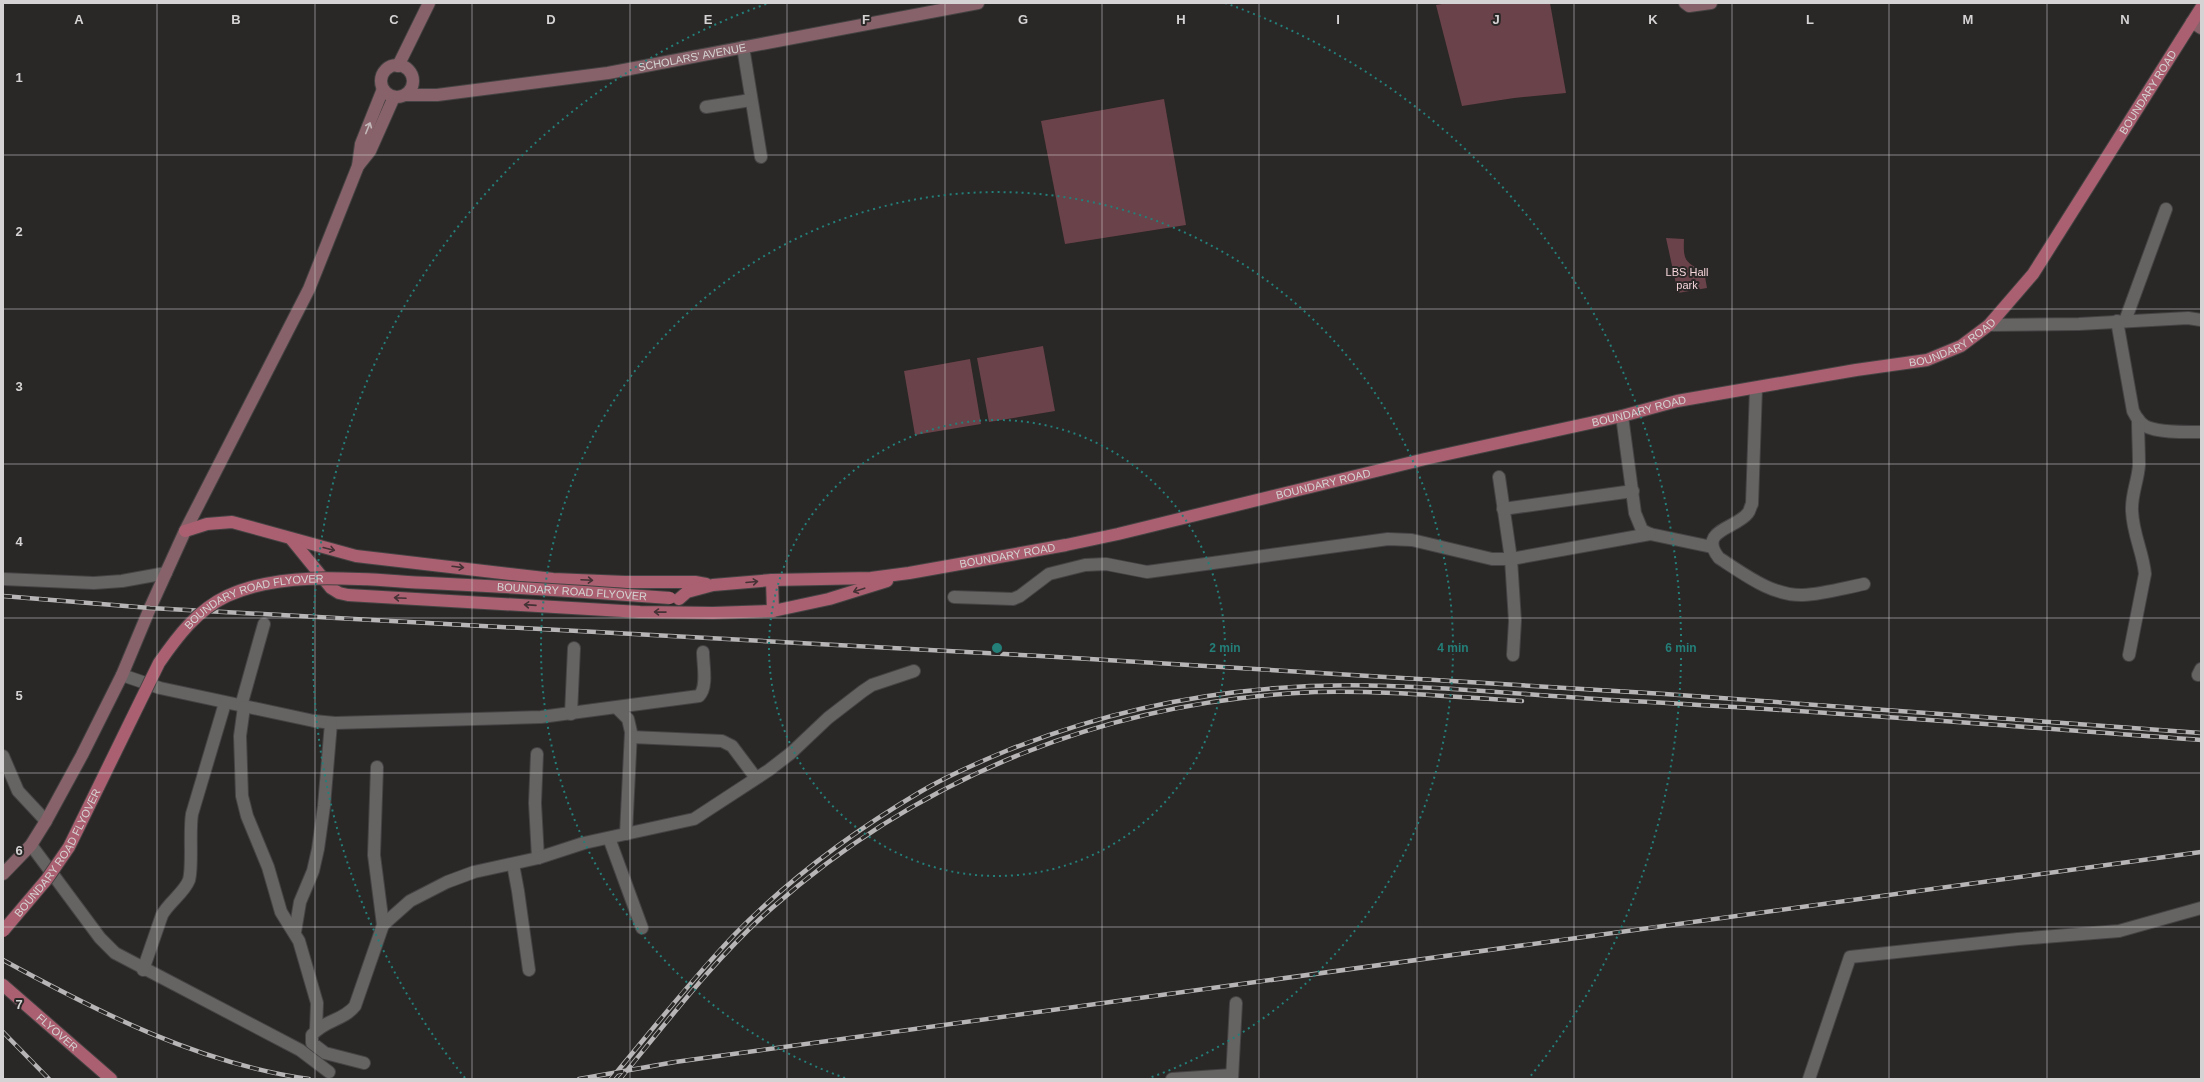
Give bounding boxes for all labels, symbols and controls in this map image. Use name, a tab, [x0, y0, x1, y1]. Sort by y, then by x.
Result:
text: A	[74, 12, 84, 27]
text: B	[231, 12, 241, 27]
text: C	[389, 12, 399, 27]
text: D	[546, 12, 556, 27]
text: E	[704, 12, 713, 27]
text: F	[862, 12, 870, 27]
text: G	[1018, 12, 1028, 27]
text: H	[1176, 12, 1186, 27]
text: I	[1336, 12, 1340, 27]
text: J	[1492, 12, 1500, 27]
text: K	[1648, 12, 1658, 27]
text: L	[1806, 12, 1814, 27]
text: M	[1963, 12, 1973, 27]
text: N	[2120, 12, 2130, 27]
street label: SCHOLARS' AVENUE	[637, 41, 747, 73]
street label: BOUNDARY ROAD	[2117, 48, 2179, 136]
text: 1	[15, 70, 23, 85]
one-way arrow	[364, 123, 372, 135]
text: 2	[15, 224, 23, 239]
park label: LBS Hall park	[1666, 266, 1708, 291]
street label: BOUNDARY ROAD	[1908, 316, 1998, 368]
text: 3	[15, 379, 23, 394]
street label: BOUNDARY ROAD	[1591, 394, 1687, 428]
street label: BOUNDARY ROAD	[1275, 467, 1372, 501]
text: 4	[15, 534, 23, 549]
street label: BOUNDARY ROAD	[959, 541, 1056, 570]
one-way arrow	[323, 546, 336, 553]
one-way arrow	[451, 564, 464, 571]
street label: BOUNDARY ROAD FLYOVER	[182, 572, 324, 631]
one-way arrow	[580, 577, 593, 584]
one-way arrow	[745, 578, 758, 586]
street label: BOUNDARY ROAD FLYOVER	[497, 581, 648, 602]
one-way arrow	[853, 587, 865, 595]
one-way arrow	[394, 594, 407, 601]
one-way arrow	[524, 602, 537, 609]
one-way arrow	[654, 608, 667, 616]
centre of rings	[990, 641, 1004, 655]
text: 2 min	[1209, 641, 1241, 655]
text: 4 min	[1437, 641, 1469, 655]
text: 6 min	[1665, 641, 1697, 655]
text: 5	[15, 688, 23, 703]
street label: BOUNDARY ROAD FLYOVER	[12, 787, 103, 919]
text: 6	[15, 843, 23, 858]
text: 7	[15, 997, 23, 1012]
street label: FLYOVER	[34, 1011, 80, 1053]

